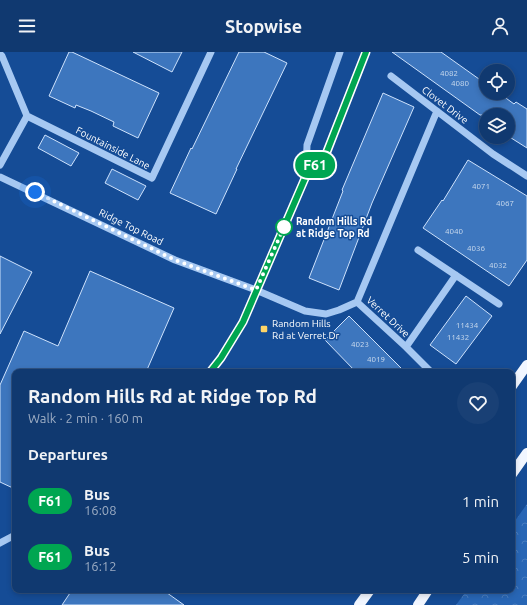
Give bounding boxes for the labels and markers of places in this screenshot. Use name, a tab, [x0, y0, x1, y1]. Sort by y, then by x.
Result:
place label: Random Hills Rd at Ridge Top Rd	[296, 216, 372, 239]
marker: Random Hills Rd at Ridge Top Rd	[275, 218, 293, 236]
place label: Random Hills Rd at Verret Dr	[272, 318, 340, 341]
marker: Random Hills Rd at Verret Dr	[259, 324, 269, 334]

